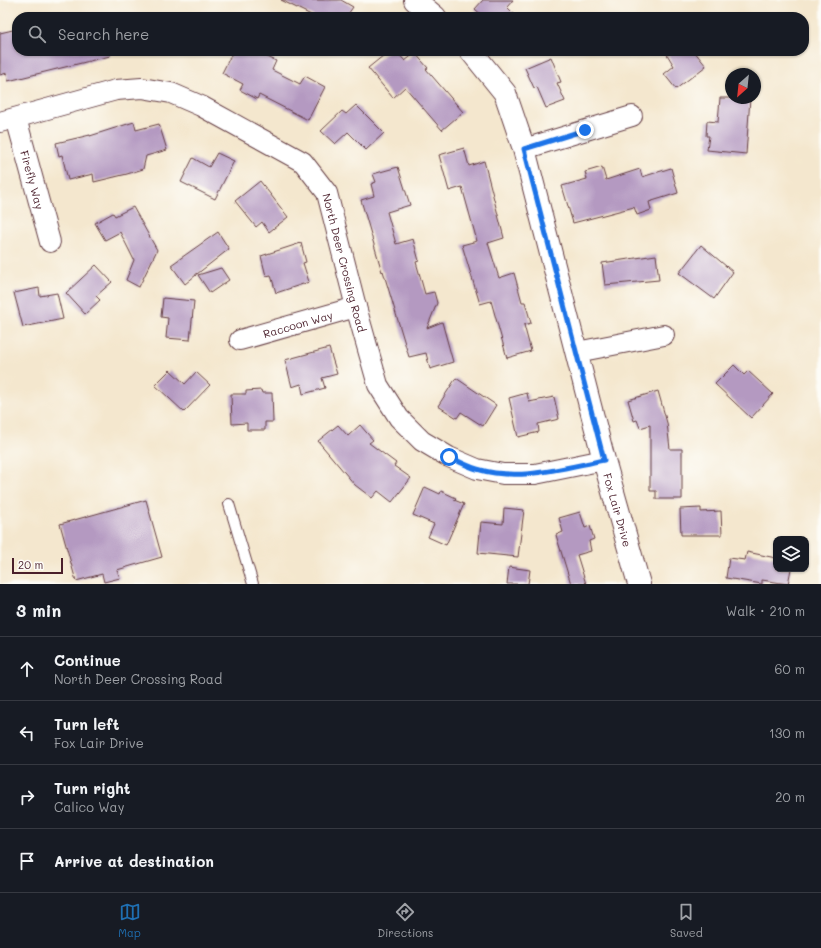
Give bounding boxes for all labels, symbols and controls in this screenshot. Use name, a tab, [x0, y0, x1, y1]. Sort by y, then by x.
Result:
search box	[12, 12, 809, 56]
icon: search	[26, 23, 48, 45]
text: Search here	[58, 24, 149, 44]
north arrow	[725, 68, 761, 104]
route end	[576, 121, 594, 139]
street label: Firefly Way	[18, 149, 48, 211]
street label: North Deer Crossing Road	[320, 192, 370, 334]
street label: Raccoon Way	[261, 306, 335, 341]
route start	[440, 448, 458, 466]
street label: Fox Lair Drive	[601, 471, 636, 549]
map controls	[773, 536, 809, 572]
button: layers	[773, 536, 809, 572]
scale bar	[12, 556, 63, 575]
text: 20 m	[18, 557, 43, 572]
text: 3 min	[16, 599, 61, 621]
text: Walk · 210 m	[726, 602, 805, 619]
text: Continue	[54, 650, 121, 670]
icon: ahead	[16, 658, 38, 680]
text: 60 m	[775, 660, 805, 677]
text: North Deer Crossing Road	[54, 670, 222, 687]
text: Turn left	[54, 714, 119, 734]
icon: left	[16, 722, 38, 744]
text: 130 m	[769, 724, 805, 741]
text: Fox Lair Drive	[54, 734, 144, 751]
text: Turn right	[54, 778, 131, 798]
icon: right	[16, 786, 38, 808]
text: 20 m	[775, 788, 805, 805]
text: Calico Way	[54, 798, 124, 815]
icon: arrive	[16, 850, 38, 872]
text: Arrive at destination	[54, 851, 214, 871]
tab: Map	[118, 901, 141, 940]
tab: Directions	[377, 901, 433, 940]
tab: Saved	[670, 901, 703, 940]

